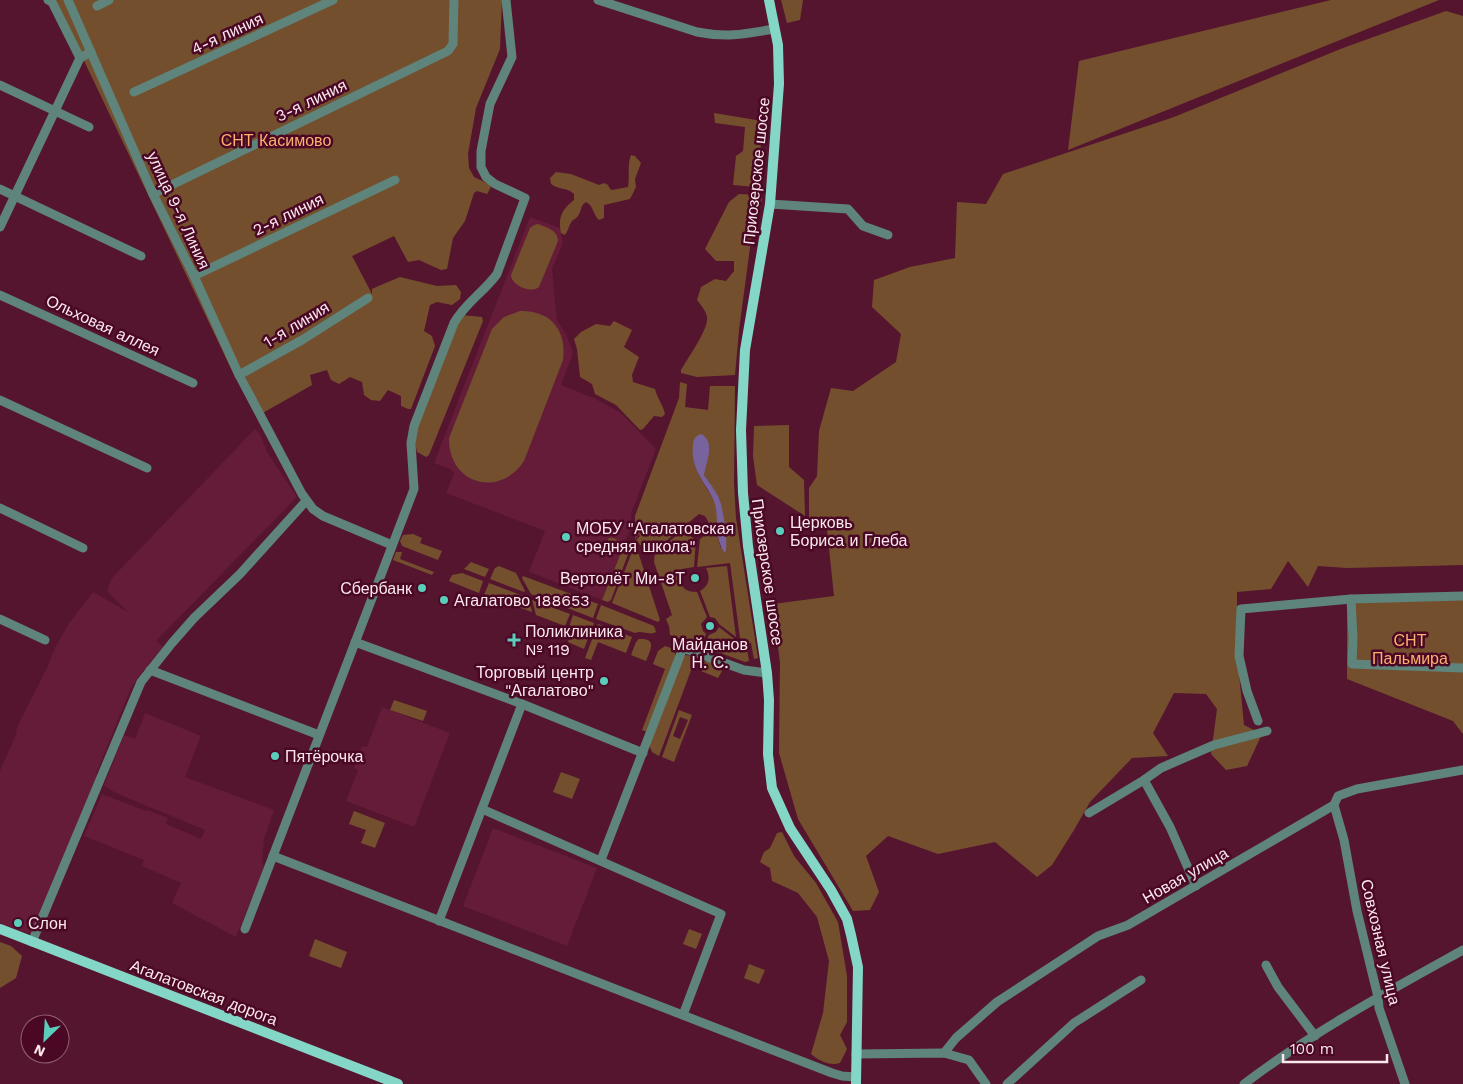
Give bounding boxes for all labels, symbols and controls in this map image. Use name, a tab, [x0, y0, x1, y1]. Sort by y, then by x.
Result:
street label: 4-я линия	[188, 9, 266, 58]
street label: 3-я линия	[273, 75, 350, 126]
street label: Приозерское шоссе	[739, 96, 774, 246]
park label: СНТ Касимово	[221, 131, 331, 150]
street label: улица 9-я Линия	[143, 148, 214, 272]
street label: 2-я линия	[250, 189, 327, 240]
street label: Ольховая аллея	[43, 291, 163, 360]
street label: 1-я линия	[260, 297, 333, 351]
street label: Приозерское шоссе	[748, 497, 787, 647]
place label: Церковь Бориса и Глеба	[790, 513, 908, 550]
place label: МОБУ "Агалатовская средняя школа"	[576, 519, 734, 556]
marker: Церковь Бориса и Глеба	[774, 525, 786, 537]
marker: МОБУ "Агалатовская средняя школа"	[560, 531, 572, 543]
place label: Вертолёт Ми-8Т	[560, 569, 685, 588]
marker: Вертолёт Ми-8Т	[689, 572, 701, 584]
place label: Сбербанк	[340, 579, 413, 598]
marker: Сбербанк	[416, 582, 428, 594]
place label: Агалатово 188653	[454, 591, 590, 610]
marker: Агалатово 188653	[438, 594, 450, 606]
marker: Майданов Н. С.	[704, 620, 716, 632]
place label: Поликлиника № 119	[525, 622, 623, 659]
park label: СНТ Пальмира	[1372, 631, 1448, 668]
marker: Поликлиника № 119	[507, 633, 521, 647]
place label: Майданов Н. С.	[672, 635, 748, 672]
place label: Торговый центр "Агалатово"	[476, 663, 594, 700]
marker: Торговый центр "Агалатово"	[598, 675, 610, 687]
place label: Пятёрочка	[285, 747, 364, 766]
marker: Пятёрочка	[269, 750, 281, 762]
street label: Новая улица	[1139, 843, 1232, 908]
street label: Совхозная улица	[1357, 877, 1404, 1007]
place label: Слон	[28, 914, 67, 933]
marker: Слон	[12, 917, 24, 929]
street label: Агалатовская дорога	[128, 956, 280, 1029]
north arrow	[20, 1014, 70, 1064]
scale bar	[1283, 1032, 1387, 1064]
text: 100 m	[1290, 1040, 1334, 1058]
text: N	[31, 1041, 48, 1060]

